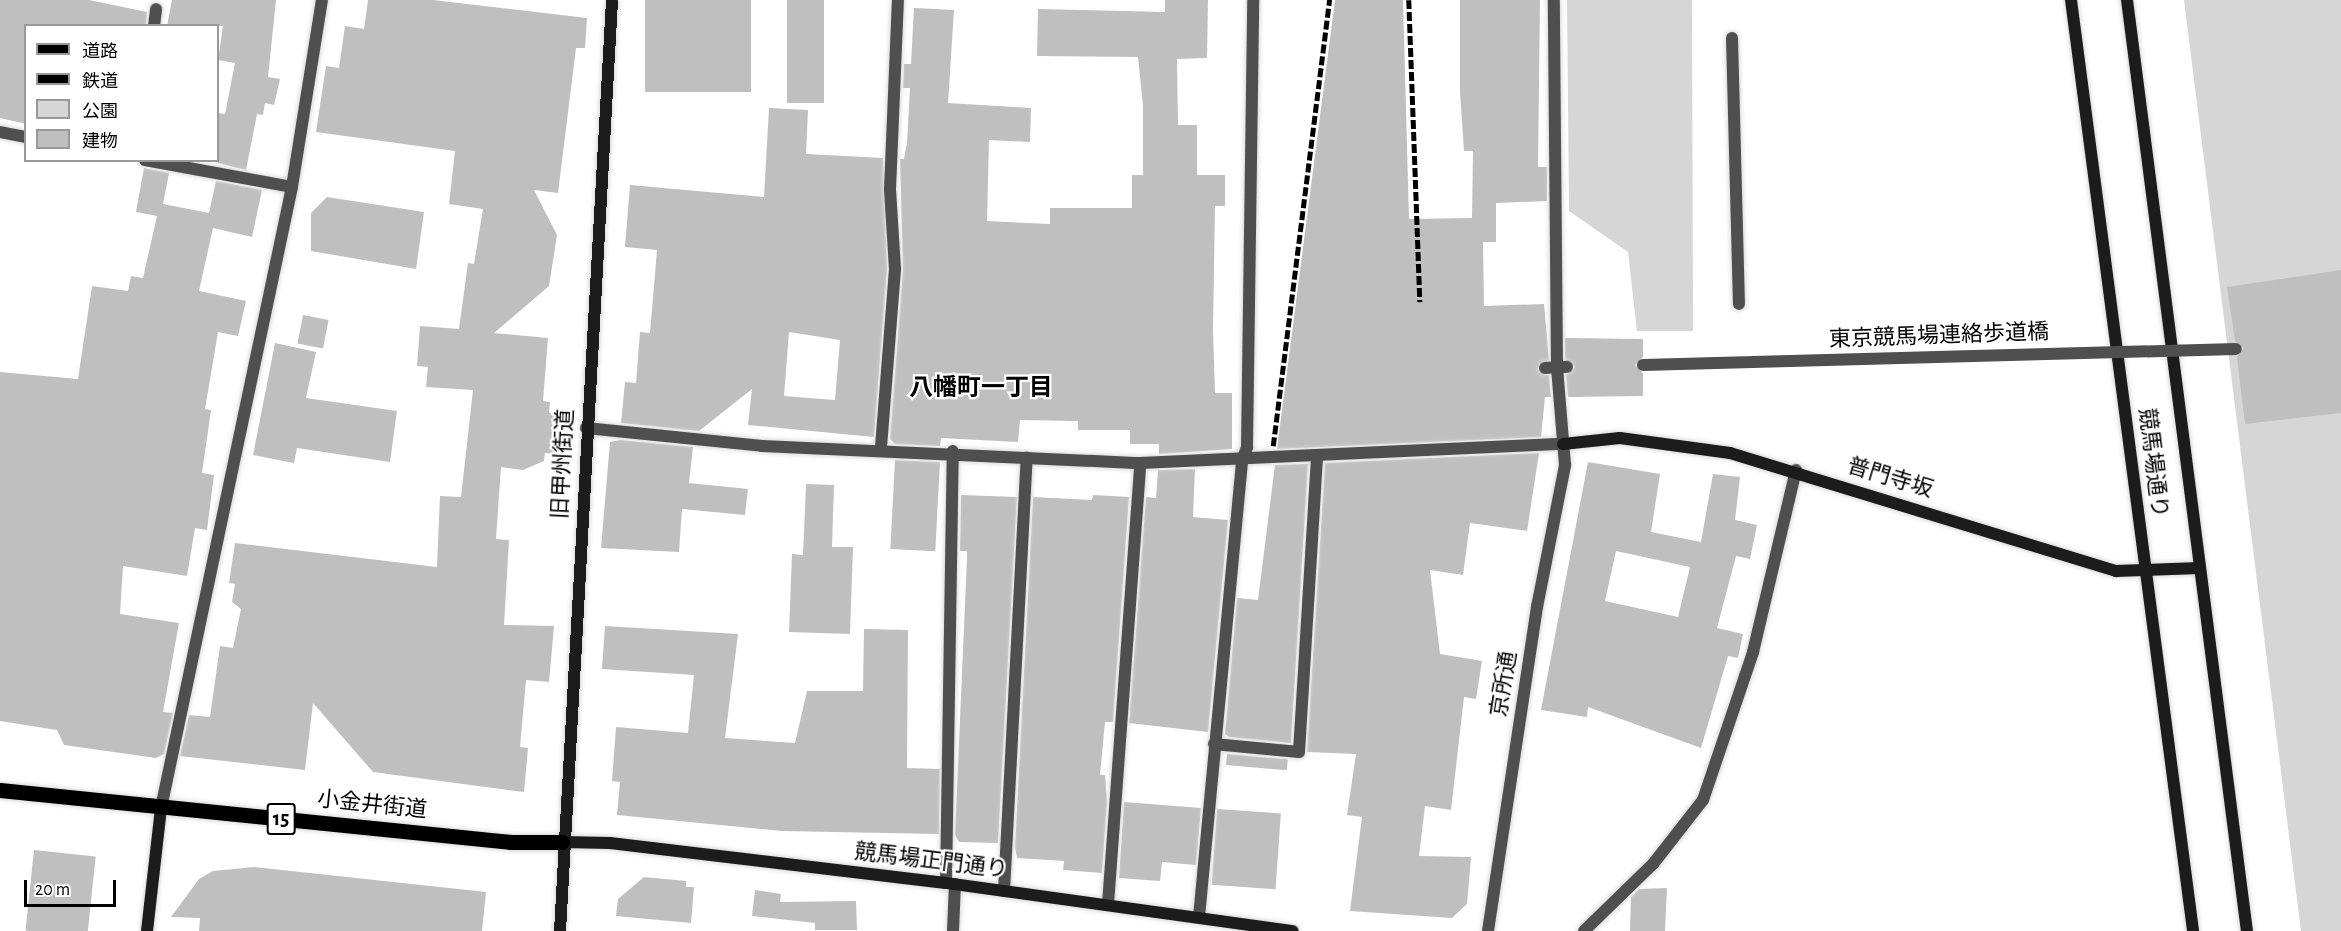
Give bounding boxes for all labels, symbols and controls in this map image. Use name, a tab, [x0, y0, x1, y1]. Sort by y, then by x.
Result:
legend	[24, 24, 219, 162]
text: 道路	[82, 43, 118, 61]
text: 鉄道	[82, 73, 118, 91]
text: 公園	[82, 103, 118, 121]
text: 建物	[82, 133, 118, 151]
street label: 東京競馬場連絡歩道橋	[1829, 319, 2049, 353]
district label: 八幡町一丁目	[909, 375, 1053, 403]
street label: 競馬場通り	[2133, 407, 2173, 519]
street label: 旧甲州街道	[547, 408, 579, 520]
street label: 普門寺坂	[1844, 453, 1936, 503]
street label: 京所通	[1486, 649, 1522, 719]
street label: 小金井街道	[316, 786, 428, 824]
road number: 15	[266, 801, 296, 837]
street label: 競馬場正門通り	[853, 839, 1009, 883]
scale bar	[27, 868, 118, 906]
text: 20 m	[35, 881, 70, 899]

